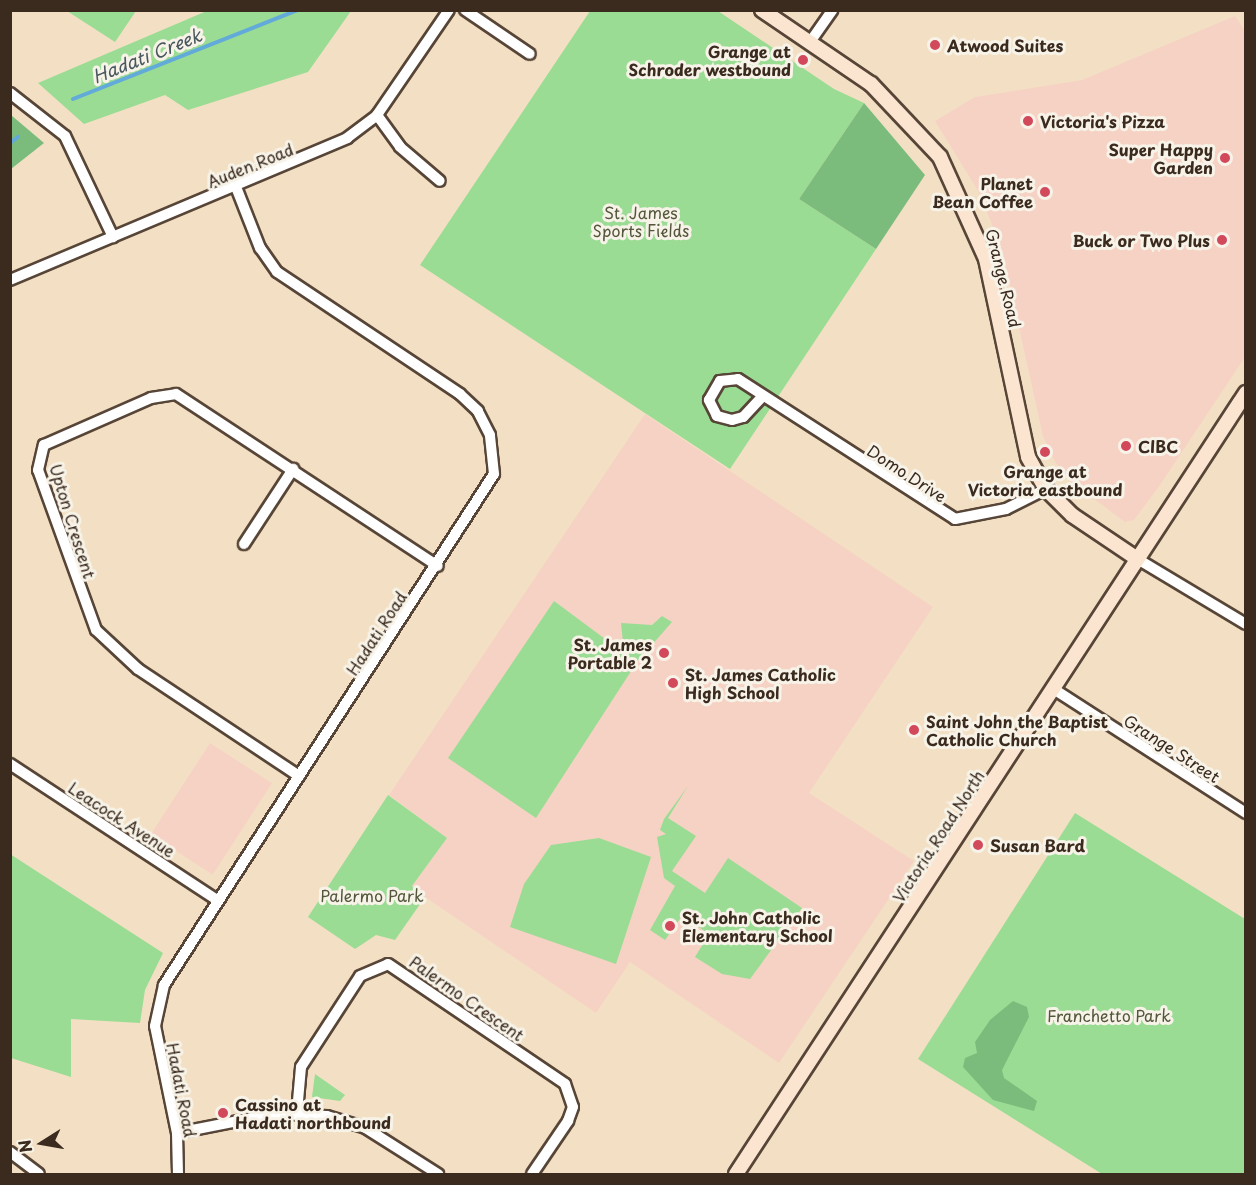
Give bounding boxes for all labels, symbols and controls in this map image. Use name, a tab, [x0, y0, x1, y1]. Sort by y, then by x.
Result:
water label: Hadati Creek	[89, 24, 205, 88]
place label: Atwood Suites	[947, 35, 1064, 55]
marker: Atwood Suites	[928, 38, 942, 52]
place label: Grange at Schroder westbound	[628, 41, 791, 79]
marker: Grange at Schroder westbound	[796, 53, 810, 67]
place label: Victoria's Pizza	[1040, 111, 1165, 131]
marker: Victoria's Pizza	[1021, 114, 1035, 128]
street label: Auden Road	[204, 139, 296, 191]
place label: Super Happy Garden	[1108, 139, 1213, 177]
marker: Super Happy Garden	[1218, 151, 1232, 165]
place label: Planet Bean Coffee	[933, 173, 1033, 211]
marker: Planet Bean Coffee	[1038, 185, 1052, 199]
park label: St. James Sports Fields	[592, 202, 690, 240]
street label: Grange Road	[982, 227, 1026, 329]
place label: Buck or Two Plus	[1071, 230, 1210, 250]
marker: Buck or Two Plus	[1215, 233, 1229, 247]
place label: CIBC	[1138, 436, 1178, 456]
marker: CIBC	[1119, 439, 1133, 453]
street label: Domo Drive	[864, 440, 950, 506]
marker: Grange at Victoria eastbound	[1038, 445, 1052, 459]
street label: Upton Crescent	[46, 461, 100, 581]
place label: Grange at Victoria eastbound	[968, 461, 1122, 499]
street label: Hadati Road	[342, 587, 410, 679]
place label: St. James Portable 2	[567, 634, 652, 672]
marker: St. James Portable 2	[657, 646, 671, 660]
place label: St. James Catholic High School	[685, 664, 837, 702]
marker: St. James Catholic High School	[666, 676, 680, 690]
street label: Grange Street	[1121, 710, 1223, 786]
place label: Saint John the Baptist Catholic Church	[926, 711, 1110, 749]
marker: Saint John the Baptist Catholic Church	[907, 723, 921, 737]
street label: Victoria Road North	[888, 766, 988, 906]
street label: Leacock Avenue	[65, 778, 179, 860]
place label: Susan Bard	[990, 835, 1085, 855]
marker: Susan Bard	[971, 838, 985, 852]
park label: Palermo Park	[320, 885, 424, 905]
place label: St. John Catholic Elementary School	[682, 907, 833, 945]
marker: St. John Catholic Elementary School	[663, 919, 677, 933]
street label: Palermo Crescent	[406, 951, 528, 1045]
park label: Franchetto Park	[1047, 1005, 1171, 1025]
street label: Hadati Road	[163, 1041, 201, 1139]
place label: Cassino at Hadati northbound	[235, 1094, 391, 1132]
marker: Cassino at Hadati northbound	[216, 1106, 230, 1120]
north arrow	[12, 1113, 72, 1173]
text: N	[11, 1138, 37, 1155]

